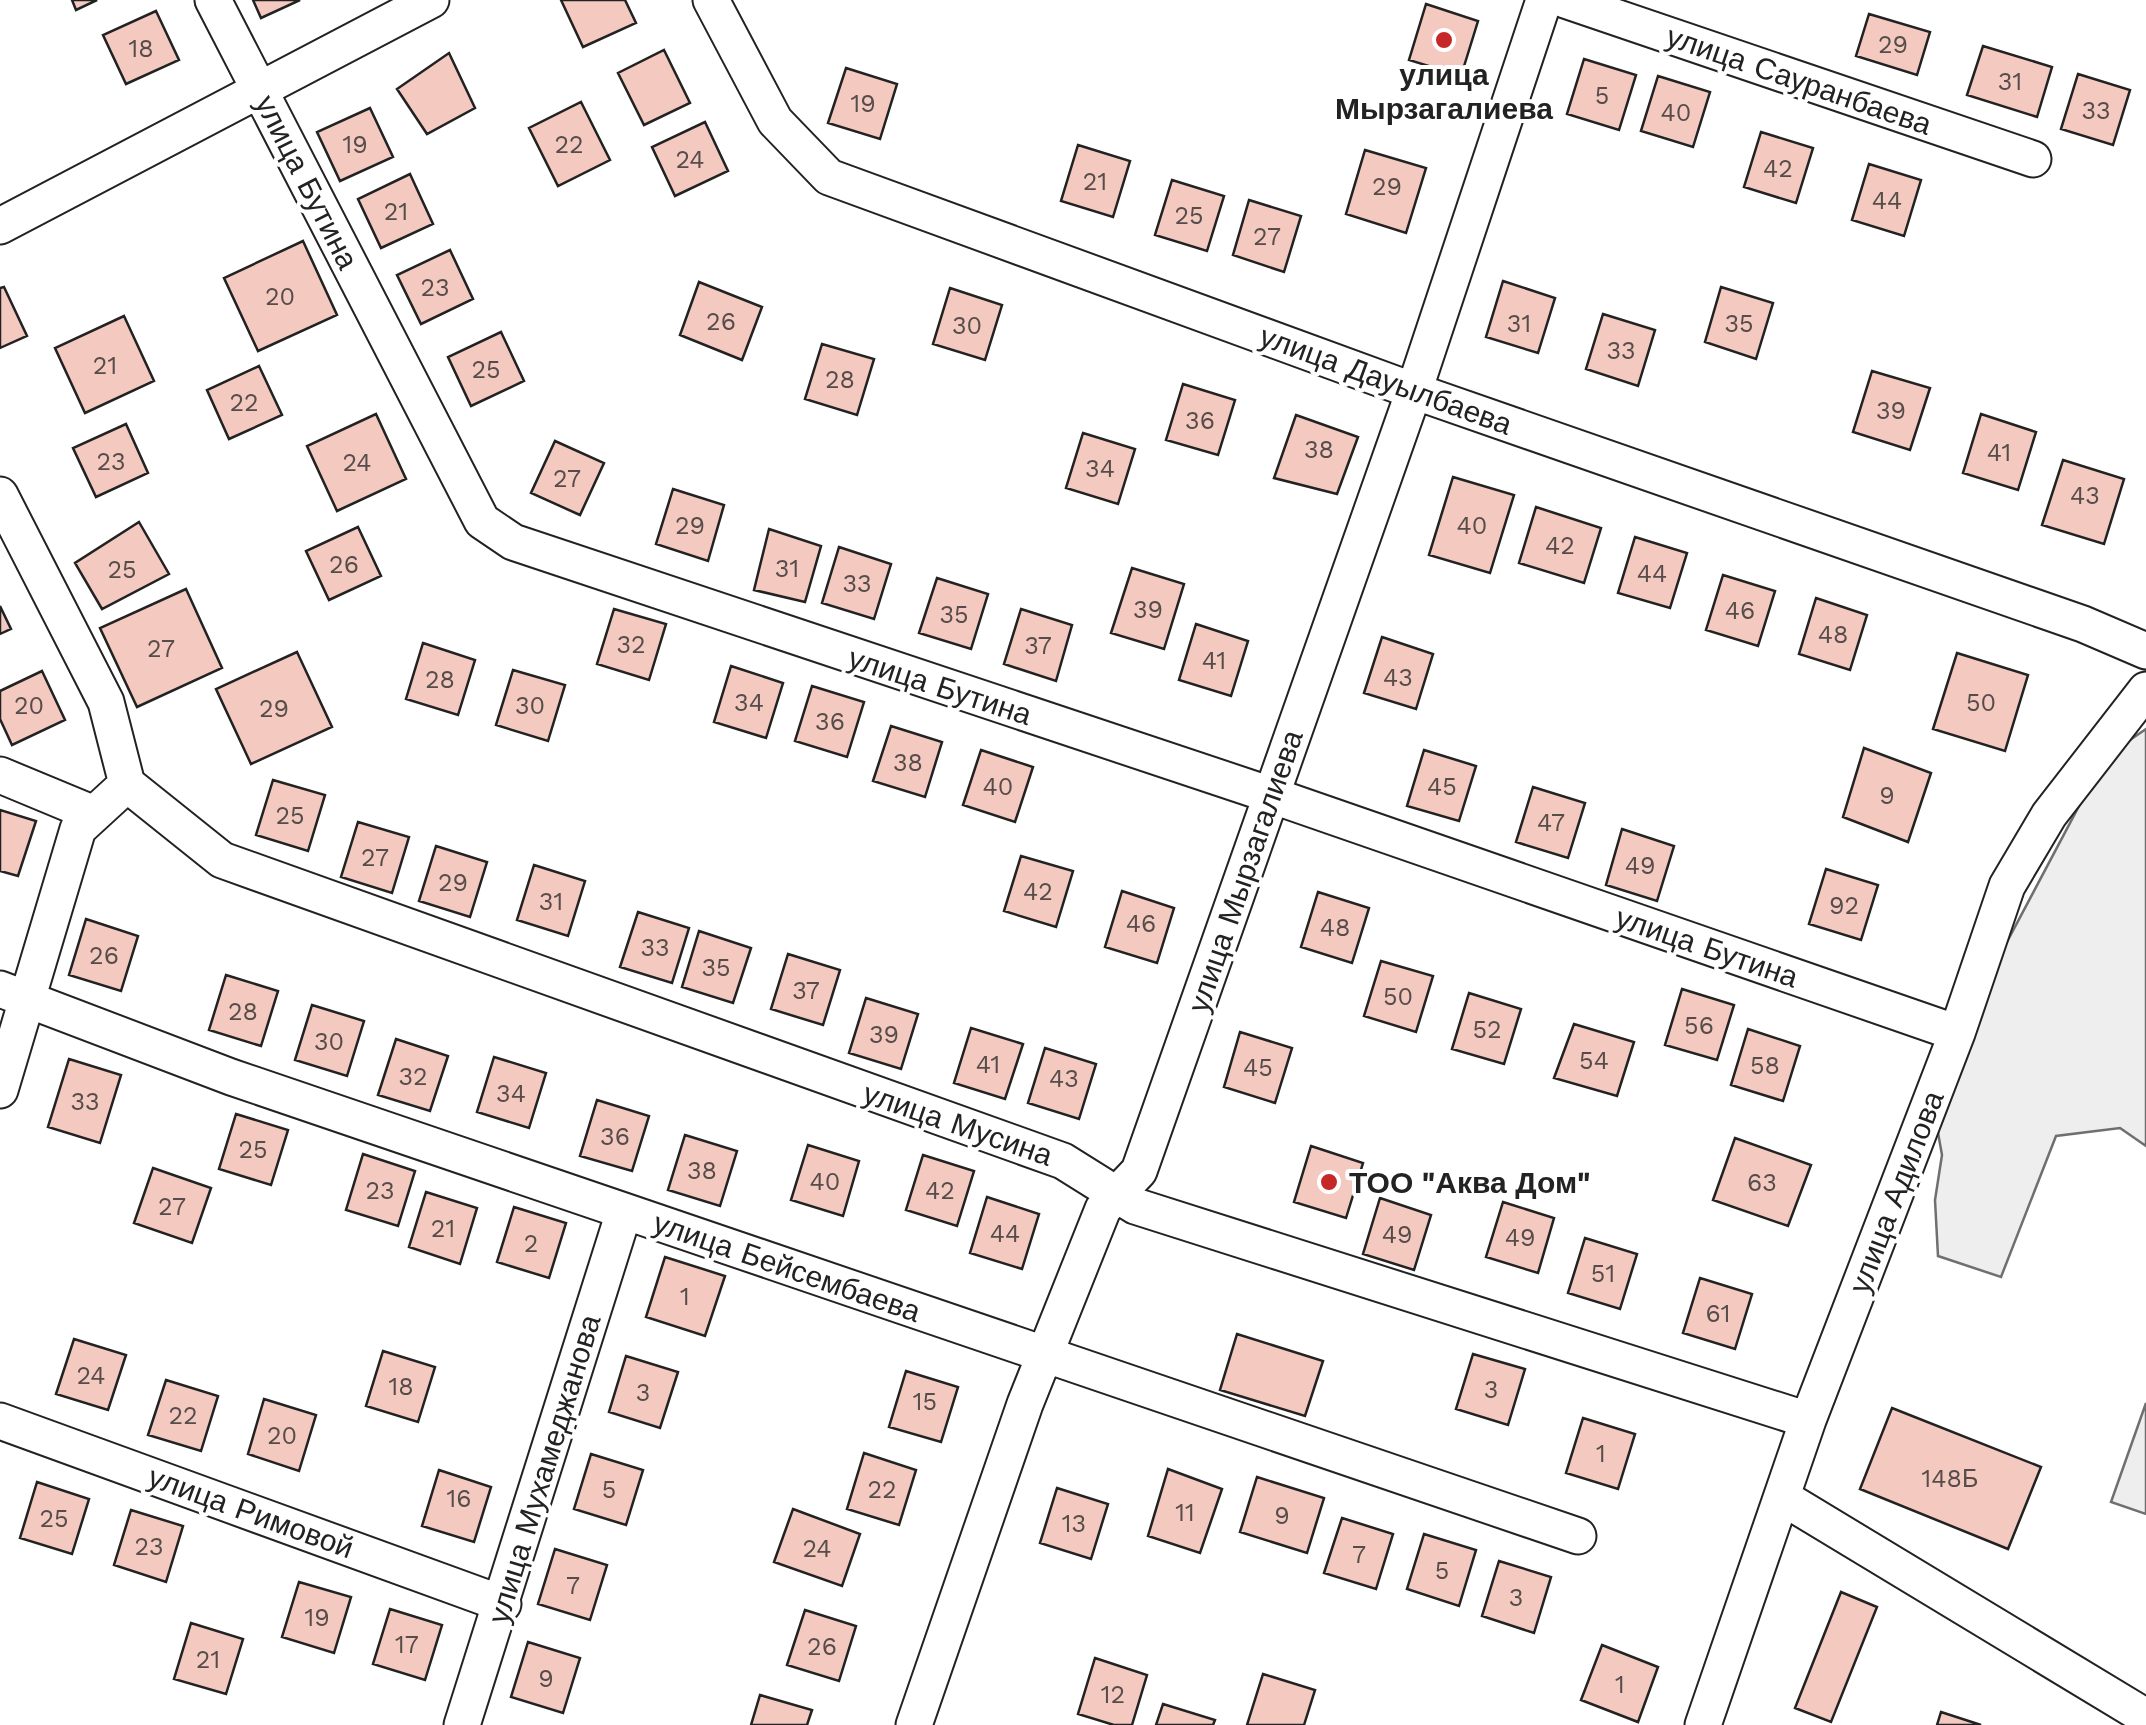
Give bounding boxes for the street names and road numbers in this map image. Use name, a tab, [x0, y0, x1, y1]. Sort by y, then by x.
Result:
street label: улица Сауранбаева	[1662, 18, 1936, 142]
street label: улица Бутина	[248, 89, 366, 275]
street label: улица Дауылбаева	[1255, 318, 1517, 442]
street label: улица Бутина	[844, 640, 1036, 732]
street label: улица Мырзагалиева	[1180, 725, 1310, 1017]
street label: улица Бутина	[1611, 899, 1803, 995]
street label: улица Мусина	[859, 1075, 1057, 1173]
street label: улица Адилова	[1841, 1086, 1951, 1298]
street label: улица Бейсембаева	[649, 1205, 925, 1329]
street label: улица Мухамеджанова	[480, 1310, 608, 1628]
street label: улица Римовой	[144, 1459, 358, 1565]

